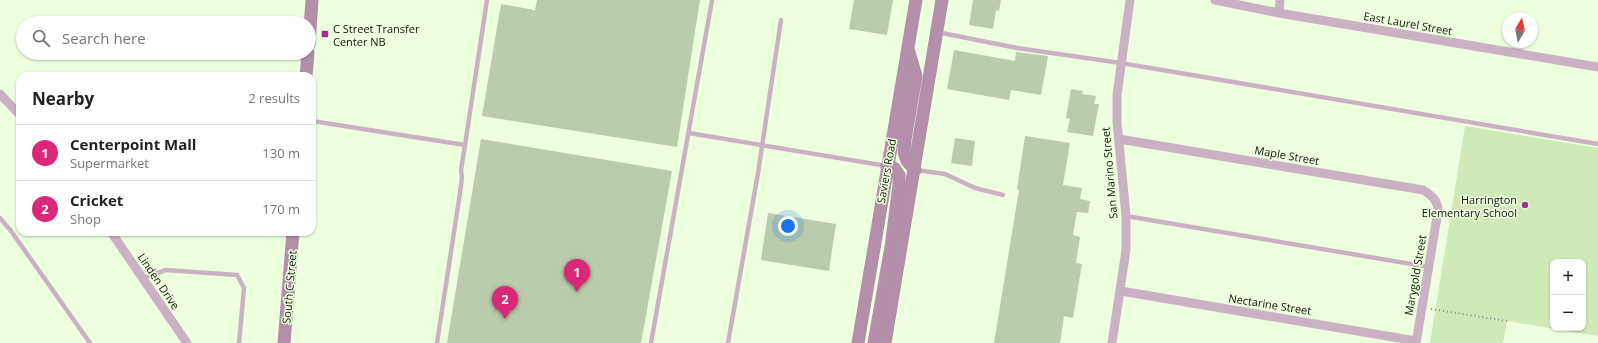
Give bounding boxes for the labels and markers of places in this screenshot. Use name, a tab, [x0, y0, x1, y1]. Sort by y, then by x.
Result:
place label: C Street Transfer Center NB	[333, 21, 420, 49]
marker: C Street Transfer Center NB	[320, 29, 330, 39]
place label: Harrington Elementary School	[1422, 192, 1517, 220]
marker: Harrington Elementary School	[1520, 200, 1530, 210]
pin: 1	[564, 259, 590, 292]
pin: 2	[492, 286, 518, 319]

